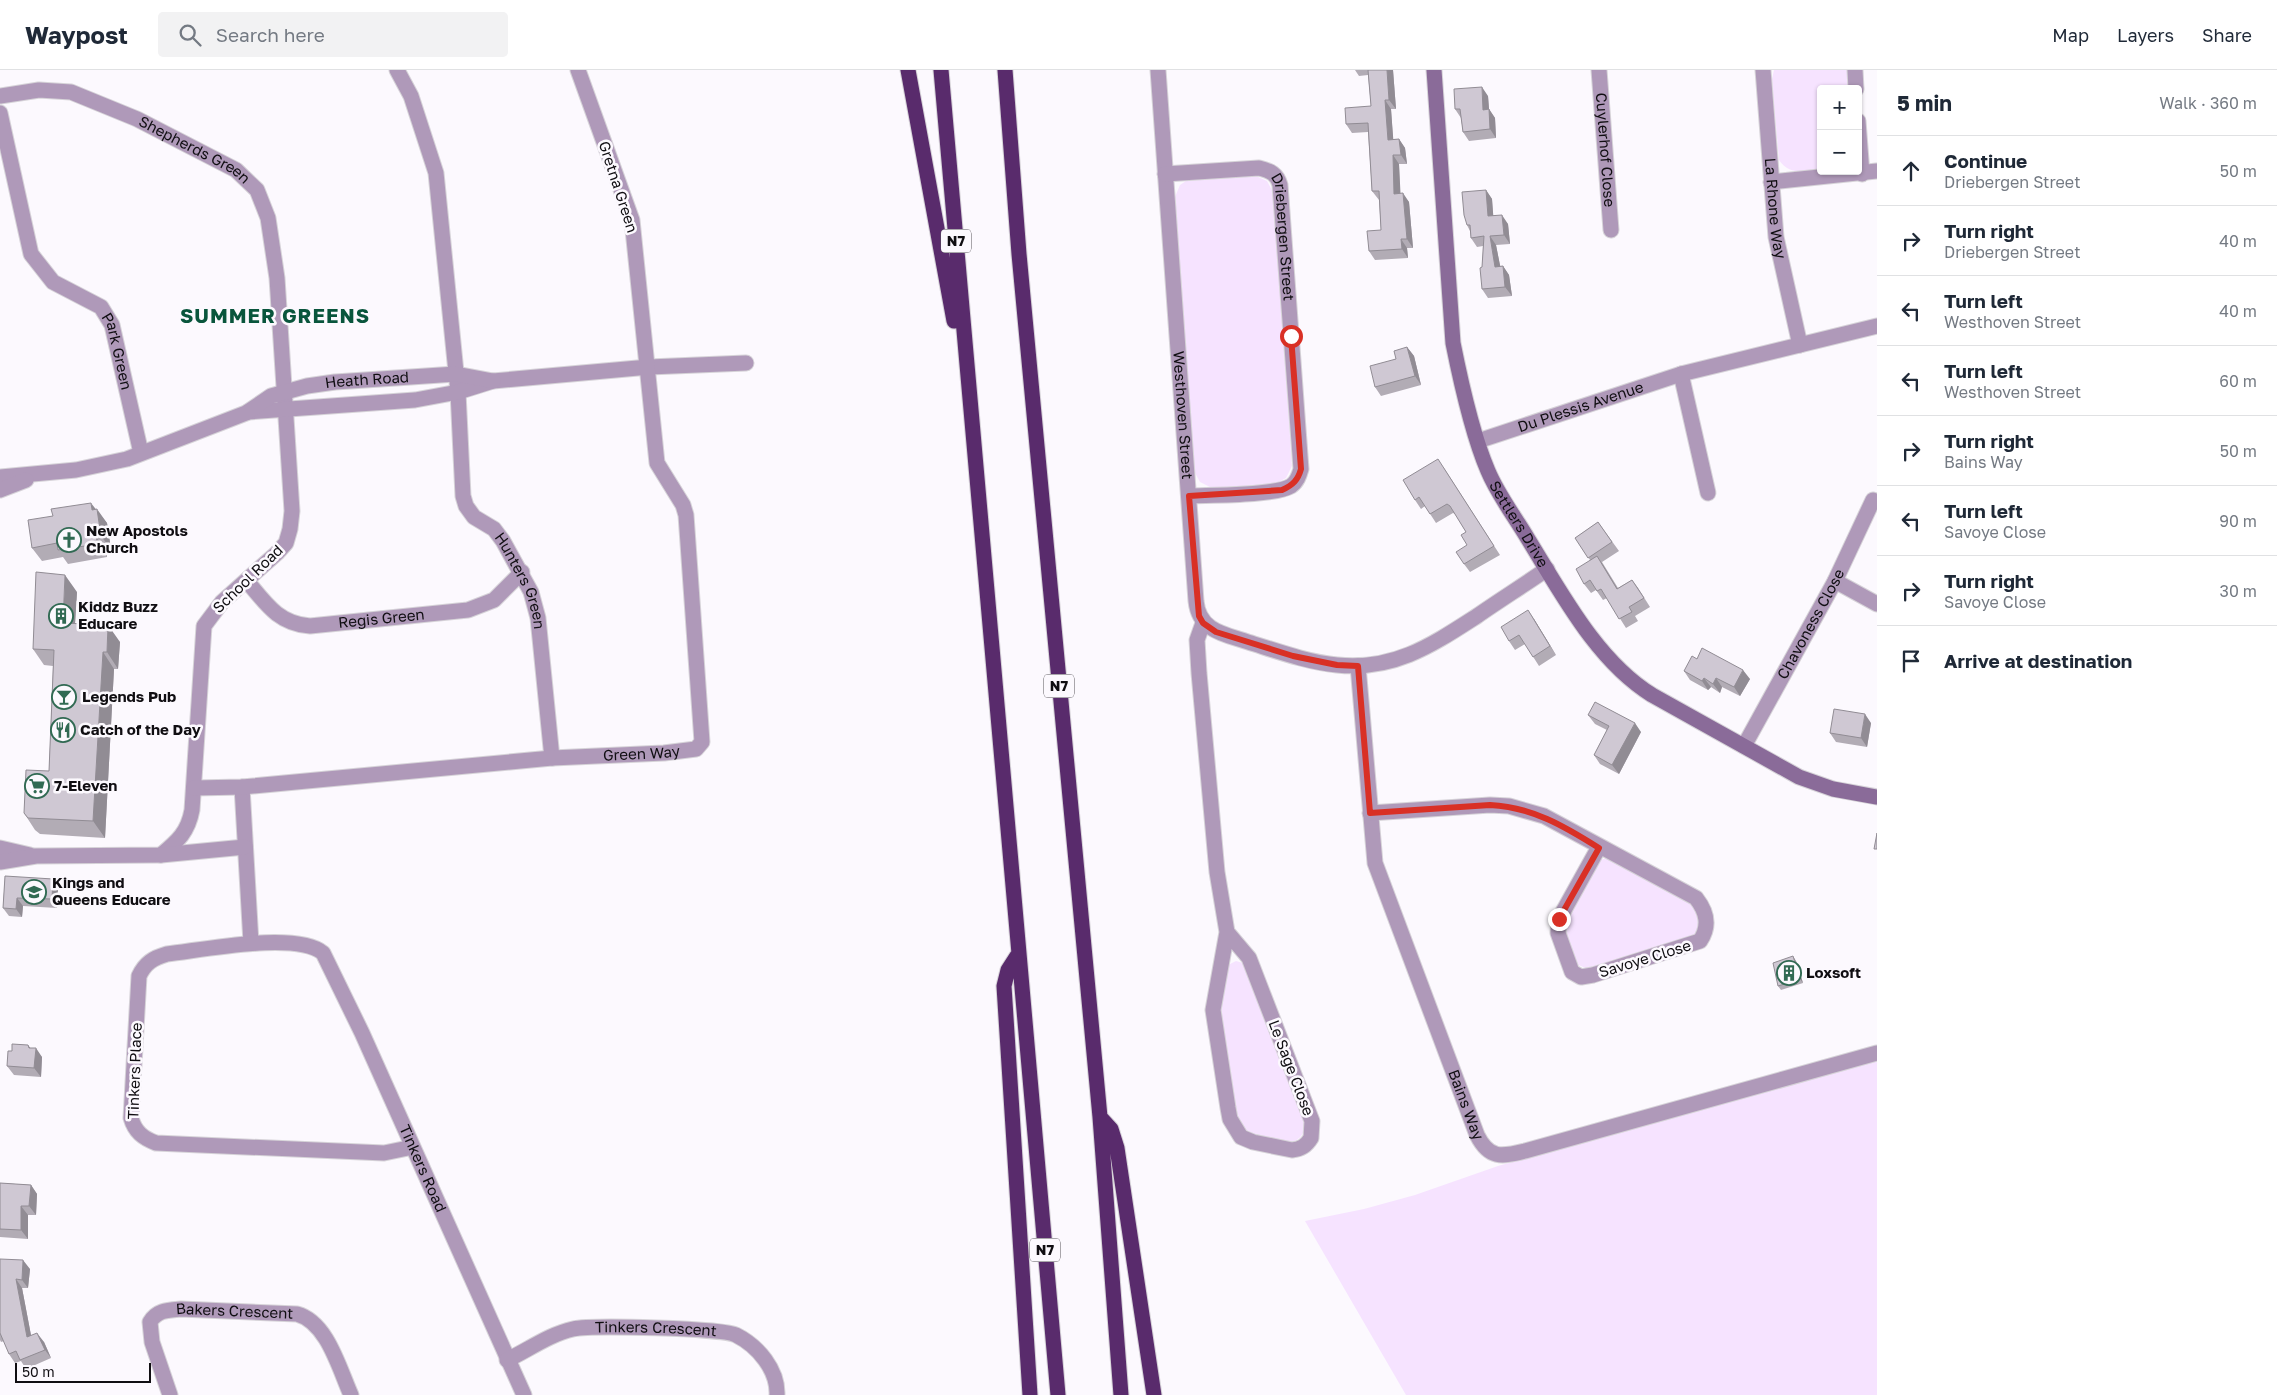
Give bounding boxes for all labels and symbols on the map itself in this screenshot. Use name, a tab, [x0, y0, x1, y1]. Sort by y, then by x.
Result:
street label: Cuylerhof Close	[1593, 92, 1619, 208]
street label: Shepherds Green	[136, 111, 254, 187]
street label: Gretna Green	[596, 139, 642, 235]
street label: La Rhone Way	[1762, 157, 1791, 261]
street label: Driebergen Street	[1268, 169, 1299, 301]
road number: N7	[941, 230, 971, 252]
district label: SUMMER GREENS	[180, 303, 370, 327]
street label: Park Green	[99, 309, 136, 392]
route start	[1280, 325, 1303, 348]
street label: Westhoven Street	[1170, 350, 1197, 480]
street label: Heath Road	[324, 367, 410, 391]
street label: Du Plessis Avenue	[1515, 377, 1646, 435]
street label: Settlers Drive	[1486, 477, 1553, 570]
place label: New Apostols Church	[86, 521, 188, 556]
church icon: New Apostols Church	[56, 527, 82, 553]
street label: Hunters Green	[492, 528, 549, 630]
street label: School Road	[209, 540, 286, 616]
street label: Chavoness Close	[1773, 566, 1847, 682]
place label: Kiddz Buzz Educare	[78, 597, 158, 632]
building icon: Kiddz Buzz Educare	[48, 603, 74, 629]
street label: Regis Green	[337, 604, 425, 631]
road number: N7	[1044, 674, 1074, 698]
bar icon: Legends Pub	[51, 684, 77, 710]
place label: Legends Pub	[82, 687, 176, 705]
restaurant icon: Catch of the Day	[50, 717, 76, 743]
place label: Catch of the Day	[80, 720, 201, 738]
street label: Green Way	[603, 741, 682, 764]
supermarket icon: 7-Eleven	[24, 773, 50, 799]
place label: 7-Eleven	[54, 776, 117, 794]
place label: Kings and Queens Educare	[52, 873, 171, 908]
school or university icon: Kings and Queens Educare	[21, 879, 47, 905]
route end	[1548, 908, 1571, 931]
street label: Savoye Close	[1596, 935, 1693, 981]
building icon: Loxsoft	[1776, 960, 1802, 986]
place label: Loxsoft	[1806, 963, 1861, 981]
street label: Le Sage Close	[1265, 1017, 1319, 1118]
street label: Tinkers Place	[123, 1022, 145, 1120]
street label: Bains Way	[1445, 1067, 1488, 1143]
street label: Tinkers Road	[396, 1122, 451, 1215]
road number: N7	[1030, 1238, 1060, 1262]
street label: Bakers Crescent	[175, 1299, 294, 1322]
street label: Tinkers Crescent	[595, 1317, 718, 1339]
scale bar	[15, 1360, 151, 1383]

